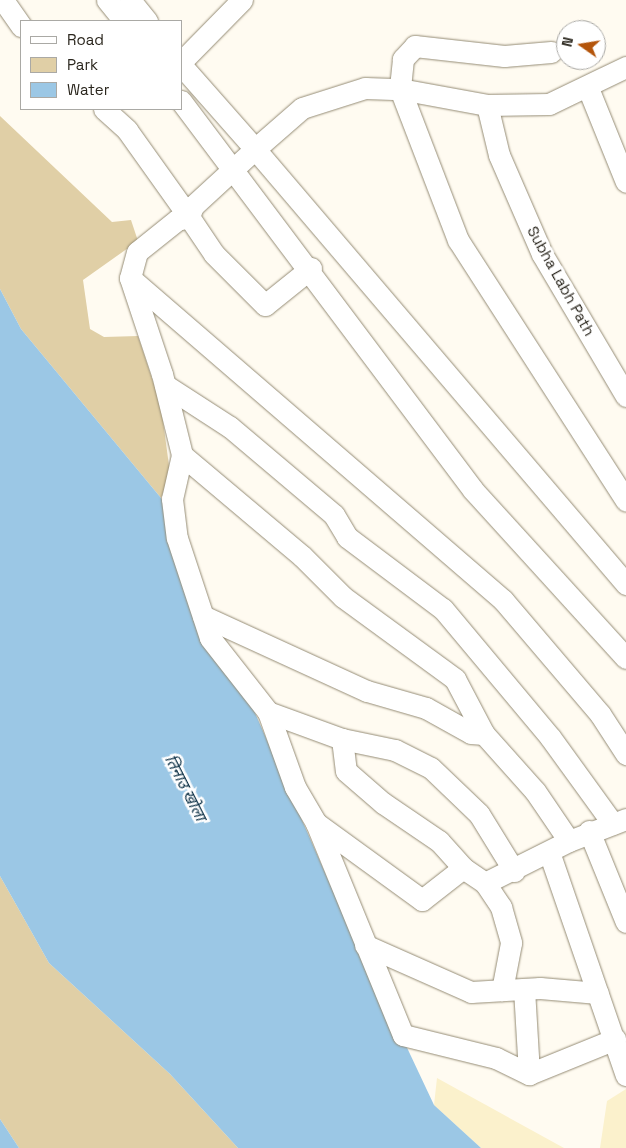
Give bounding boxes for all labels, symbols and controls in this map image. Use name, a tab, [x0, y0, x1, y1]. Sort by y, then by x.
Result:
legend	[20, 20, 182, 110]
north arrow	[556, 20, 606, 70]
text: Road	[67, 30, 104, 49]
text: N	[558, 35, 577, 48]
text: Park	[67, 55, 98, 74]
text: Water	[67, 80, 109, 99]
street label: Subha Labh Path	[523, 223, 599, 339]
water label: तिनाउ खोला	[160, 752, 210, 824]

